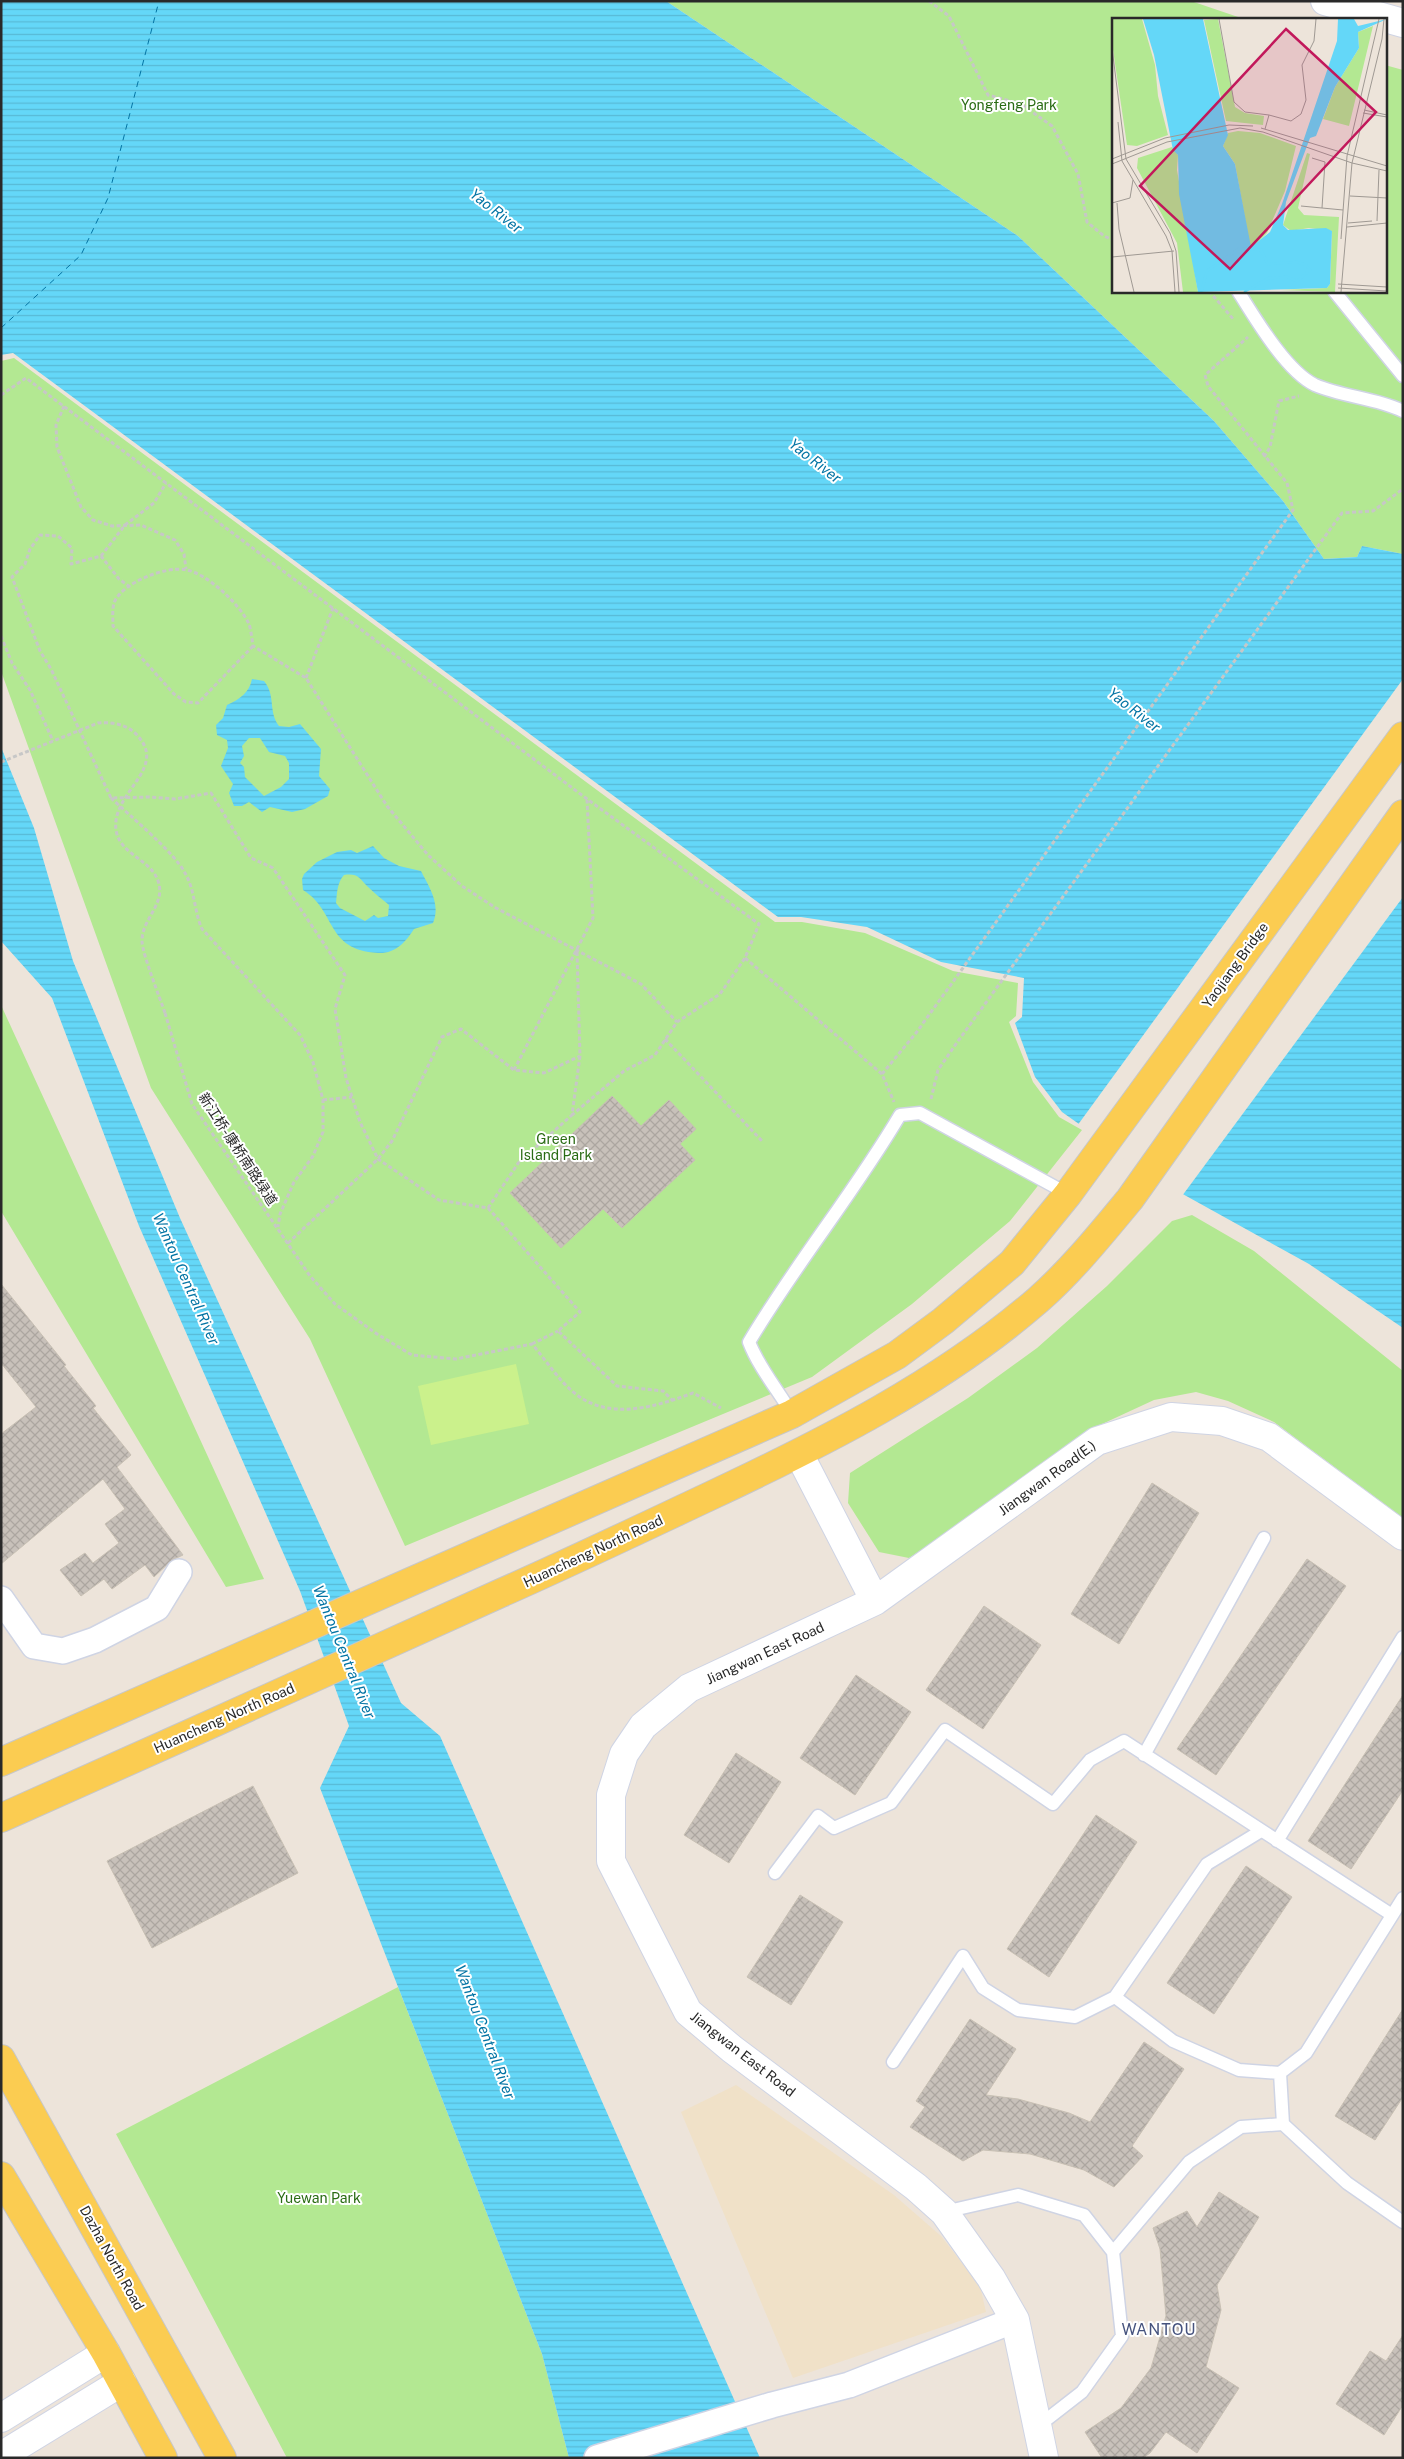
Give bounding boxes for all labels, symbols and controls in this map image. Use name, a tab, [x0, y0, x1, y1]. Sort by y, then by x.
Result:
inset map	[1112, 18, 1386, 292]
park label: Yongfeng Park	[961, 97, 1057, 113]
water label: Yao River	[467, 185, 526, 236]
water label: Yao River	[786, 435, 845, 486]
water label: Yao River	[1105, 684, 1164, 735]
street label: Yaojiang Bridge	[1199, 919, 1271, 1011]
street label: 新江桥-康桥南路绿道	[196, 1090, 280, 1208]
park label: Green Island Park	[520, 1131, 592, 1163]
water label: Wantou Central River	[150, 1210, 223, 1348]
street label: Jiangwan Road(E.)	[995, 1437, 1099, 1519]
street label: Huancheng North Road	[521, 1512, 665, 1590]
water label: Wantou Central River	[310, 1583, 379, 1721]
street label: Jiangwan East Road	[703, 1619, 827, 1687]
street label: Huancheng North Road	[151, 1680, 297, 1756]
water label: Wantou Central River	[452, 1962, 519, 2102]
street label: Jiangwan East Road	[687, 2008, 799, 2100]
park label: Yuewan Park	[277, 2190, 361, 2206]
street label: Dazha North Road	[77, 2203, 147, 2313]
district label: WANTOU	[1122, 2320, 1196, 2339]

